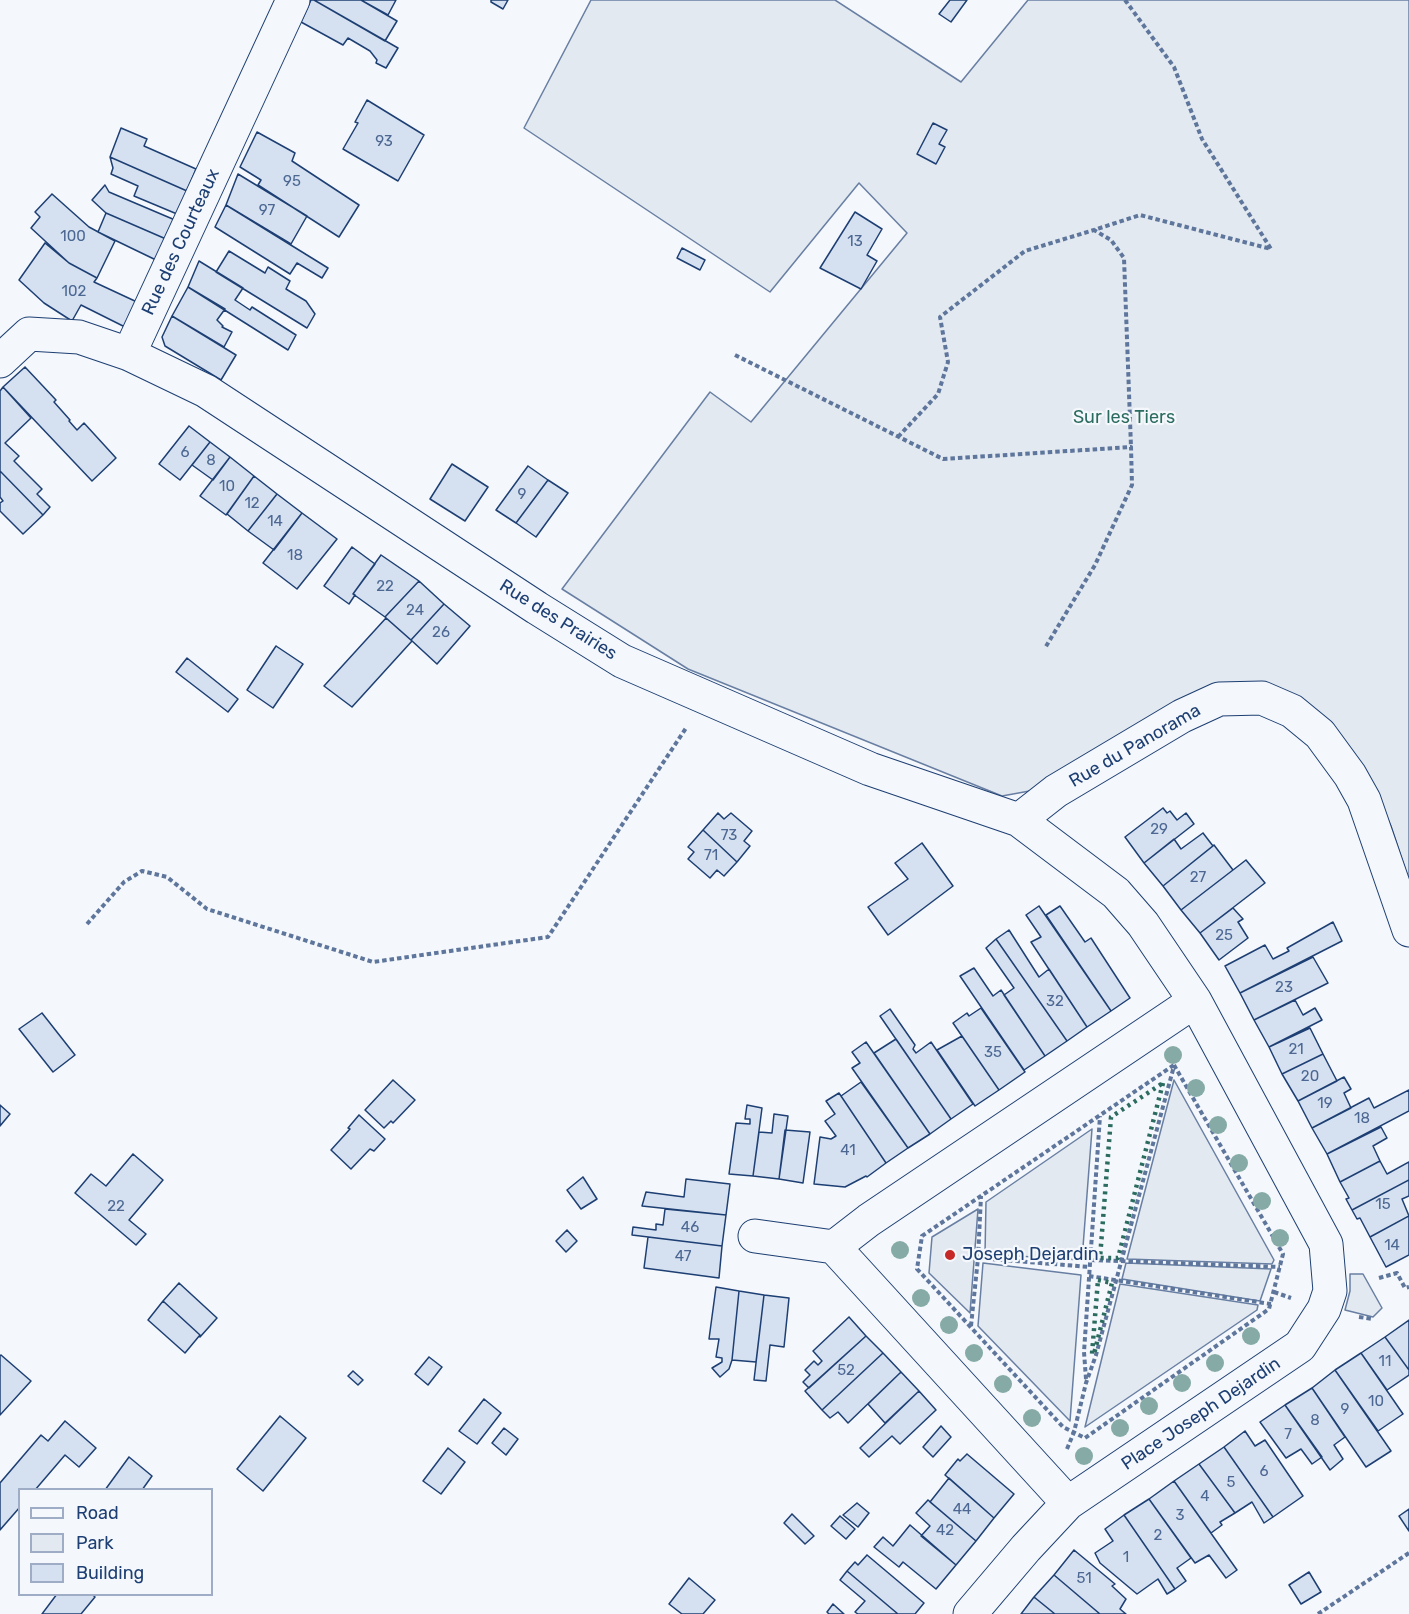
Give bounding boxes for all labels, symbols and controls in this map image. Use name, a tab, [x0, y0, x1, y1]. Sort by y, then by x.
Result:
house number: 93	[375, 133, 393, 151]
street label: Rue des Courteaux	[138, 165, 224, 319]
house number: 95	[283, 173, 301, 191]
house number: 97	[259, 202, 275, 220]
house number: 100	[60, 228, 86, 246]
house number: 13	[847, 233, 863, 251]
house number: 102	[62, 283, 86, 301]
park label: Sur les Tiers	[1073, 407, 1175, 429]
house number: 6	[180, 444, 190, 462]
house number: 8	[206, 452, 216, 470]
house number: 10	[219, 478, 235, 496]
house number: 9	[518, 486, 526, 504]
house number: 12	[244, 495, 260, 513]
house number: 14	[267, 513, 283, 531]
house number: 18	[287, 547, 303, 565]
street label: Rue des Prairies	[495, 575, 621, 665]
house number: 22	[376, 578, 394, 596]
house number: 24	[406, 602, 424, 620]
house number: 26	[432, 624, 450, 642]
street label: Rue du Panorama	[1065, 700, 1205, 792]
house number: 29	[1150, 821, 1168, 839]
house number: 73	[721, 827, 737, 845]
house number: 71	[704, 847, 718, 865]
house number: 27	[1190, 869, 1206, 887]
house number: 25	[1215, 927, 1233, 945]
house number: 23	[1275, 979, 1293, 997]
house number: 32	[1046, 993, 1064, 1011]
house number: 21	[1288, 1041, 1304, 1059]
house number: 35	[984, 1044, 1002, 1062]
house number: 20	[1301, 1068, 1319, 1086]
house number: 19	[1317, 1095, 1333, 1113]
house number: 18	[1354, 1110, 1370, 1128]
house number: 41	[840, 1142, 856, 1160]
house number: 15	[1375, 1196, 1391, 1214]
house number: 22	[107, 1198, 125, 1216]
house number: 46	[681, 1219, 699, 1237]
house number: 14	[1384, 1237, 1400, 1255]
place label: Joseph Dejardin	[962, 1244, 1099, 1266]
house number: 47	[675, 1248, 691, 1266]
marker: Joseph Dejardin	[943, 1248, 957, 1262]
street label: Place Joseph Dejardin	[1117, 1353, 1285, 1475]
house number: 11	[1379, 1353, 1391, 1371]
house number: 52	[837, 1362, 855, 1380]
house number: 10	[1368, 1393, 1384, 1411]
house number: 9	[1341, 1401, 1349, 1419]
house number: 8	[1310, 1412, 1320, 1430]
house number: 7	[1284, 1426, 1292, 1444]
house number: 6	[1259, 1463, 1269, 1481]
house number: 5	[1227, 1474, 1235, 1492]
legend	[18, 1488, 213, 1596]
house number: 4	[1200, 1488, 1210, 1506]
house number: 44	[953, 1501, 971, 1519]
text: Road	[76, 1502, 119, 1524]
house number: 3	[1175, 1507, 1185, 1525]
house number: 42	[936, 1522, 954, 1540]
house number: 2	[1154, 1527, 1162, 1545]
text: Park	[76, 1532, 113, 1554]
house number: 1	[1123, 1549, 1129, 1567]
text: Building	[76, 1562, 144, 1584]
house number: 51	[1076, 1570, 1092, 1588]

